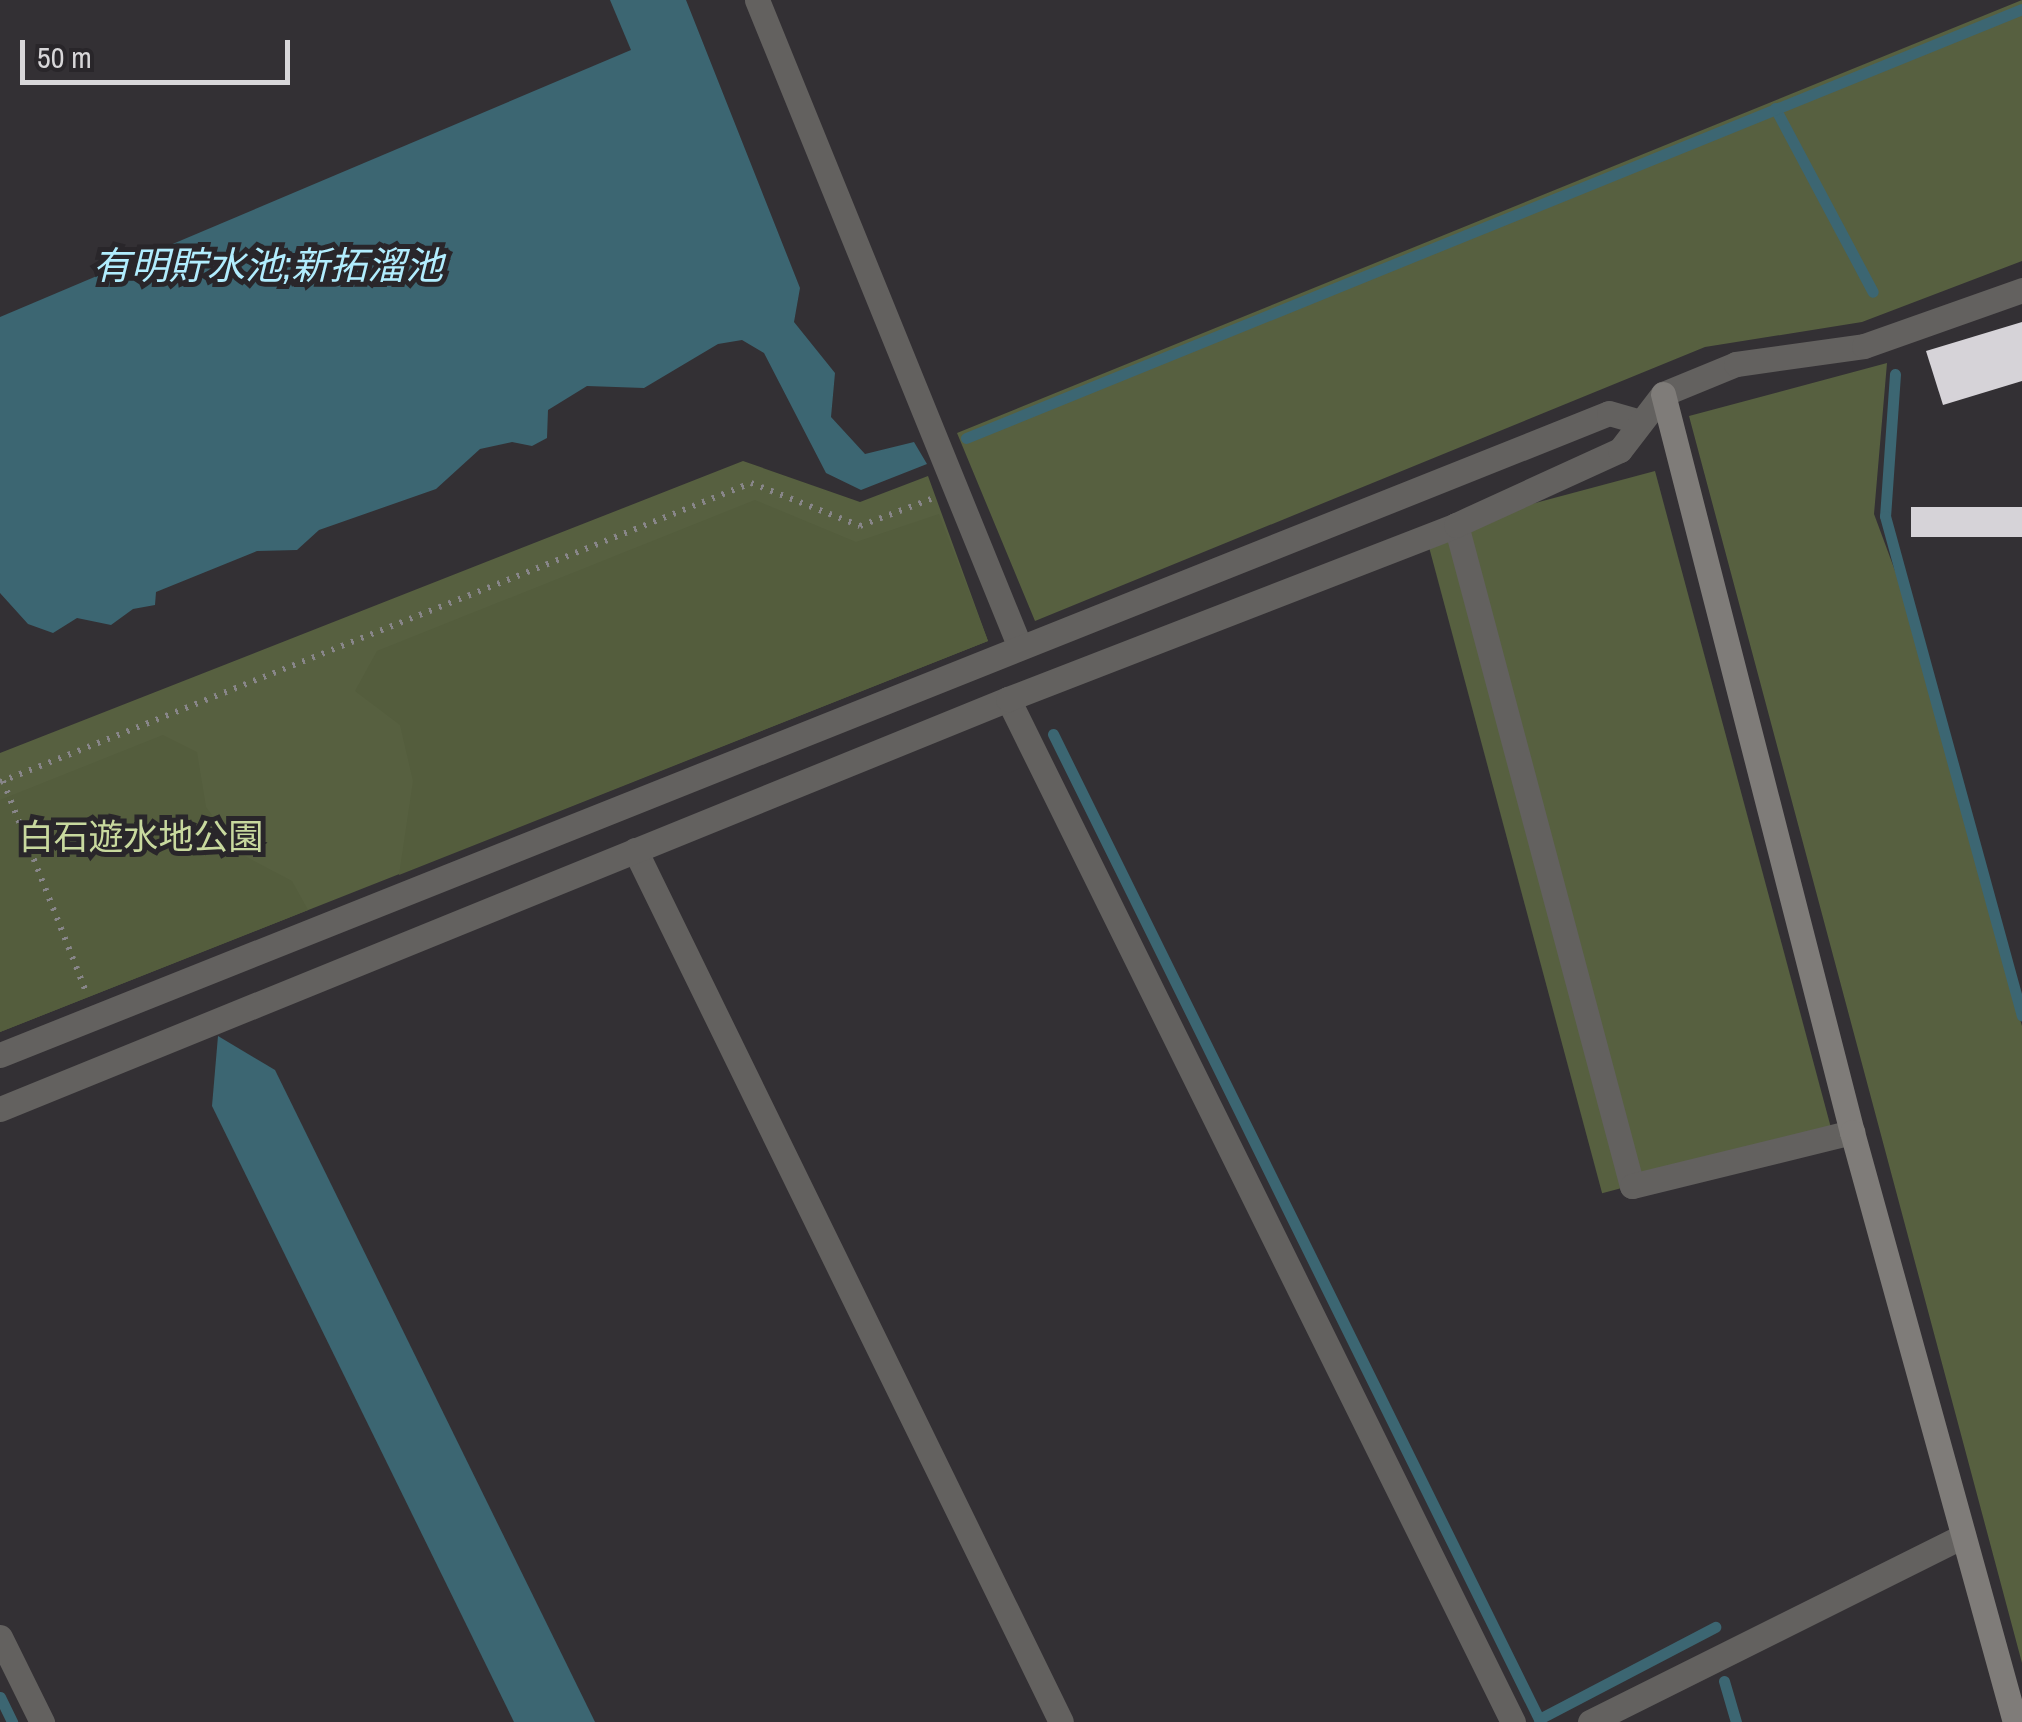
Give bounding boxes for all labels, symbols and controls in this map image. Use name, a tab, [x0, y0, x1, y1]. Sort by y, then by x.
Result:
scale bar	[25, 20, 295, 82]
text: 50 m	[37, 37, 92, 77]
water label: 有明貯水池;新拓溜池	[93, 243, 443, 289]
park label: 白石遊水地公園	[19, 816, 263, 858]

